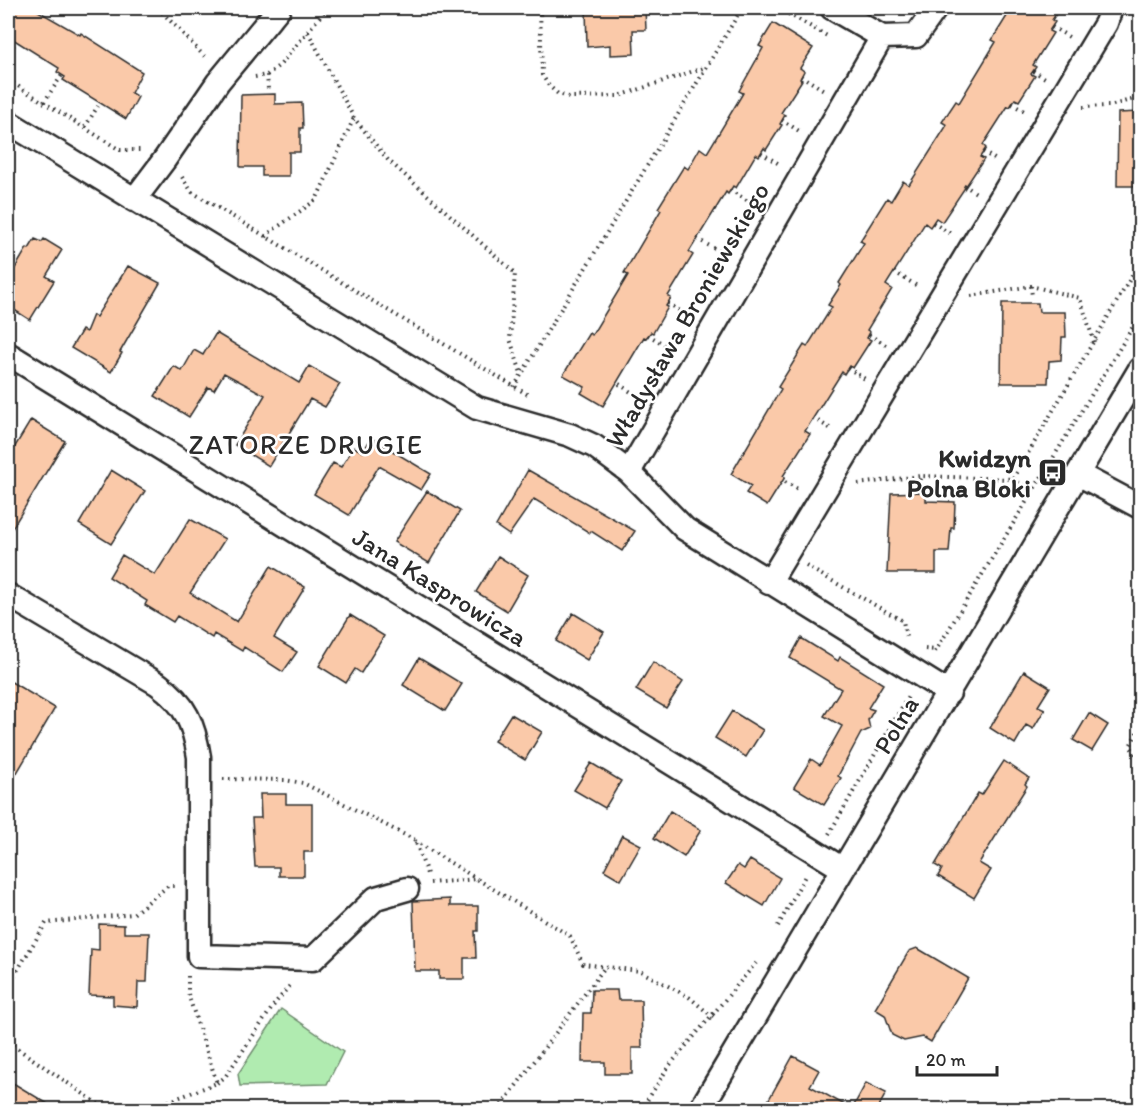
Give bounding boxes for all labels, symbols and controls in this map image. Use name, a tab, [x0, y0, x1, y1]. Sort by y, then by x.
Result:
street label: Władysława Broniewskiego	[598, 177, 776, 453]
district label: ZATORZE DRUGIE	[189, 428, 423, 461]
place label: Kwidzyn Polna Bloki	[907, 442, 1031, 504]
bus stop icon: Kwidzyn Polna Bloki	[1036, 457, 1068, 489]
street label: Jana Kasprowicza	[347, 520, 534, 654]
street label: Polna	[866, 690, 926, 760]
scale bar	[917, 1039, 996, 1077]
text: 20 m	[926, 1049, 966, 1071]

